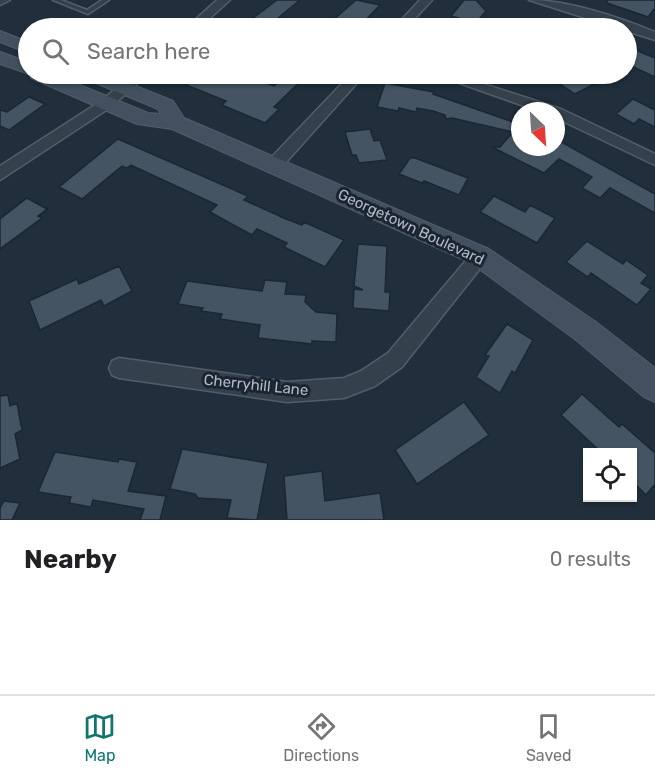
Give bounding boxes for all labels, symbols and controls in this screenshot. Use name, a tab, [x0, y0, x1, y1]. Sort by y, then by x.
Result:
search box	[18, 18, 637, 84]
icon: search	[39, 35, 72, 68]
text: Search here	[87, 38, 210, 65]
north arrow	[511, 102, 565, 156]
street label: Georgetown Boulevard	[335, 185, 487, 269]
street label: Cherryhill Lane	[203, 371, 309, 399]
map controls	[583, 448, 637, 502]
button: locate	[583, 448, 637, 502]
text: Nearby	[24, 544, 117, 575]
text: 0 results	[550, 547, 631, 571]
tab: Map	[83, 710, 116, 765]
tab: Directions	[283, 710, 359, 765]
tab: Saved	[526, 710, 572, 765]

